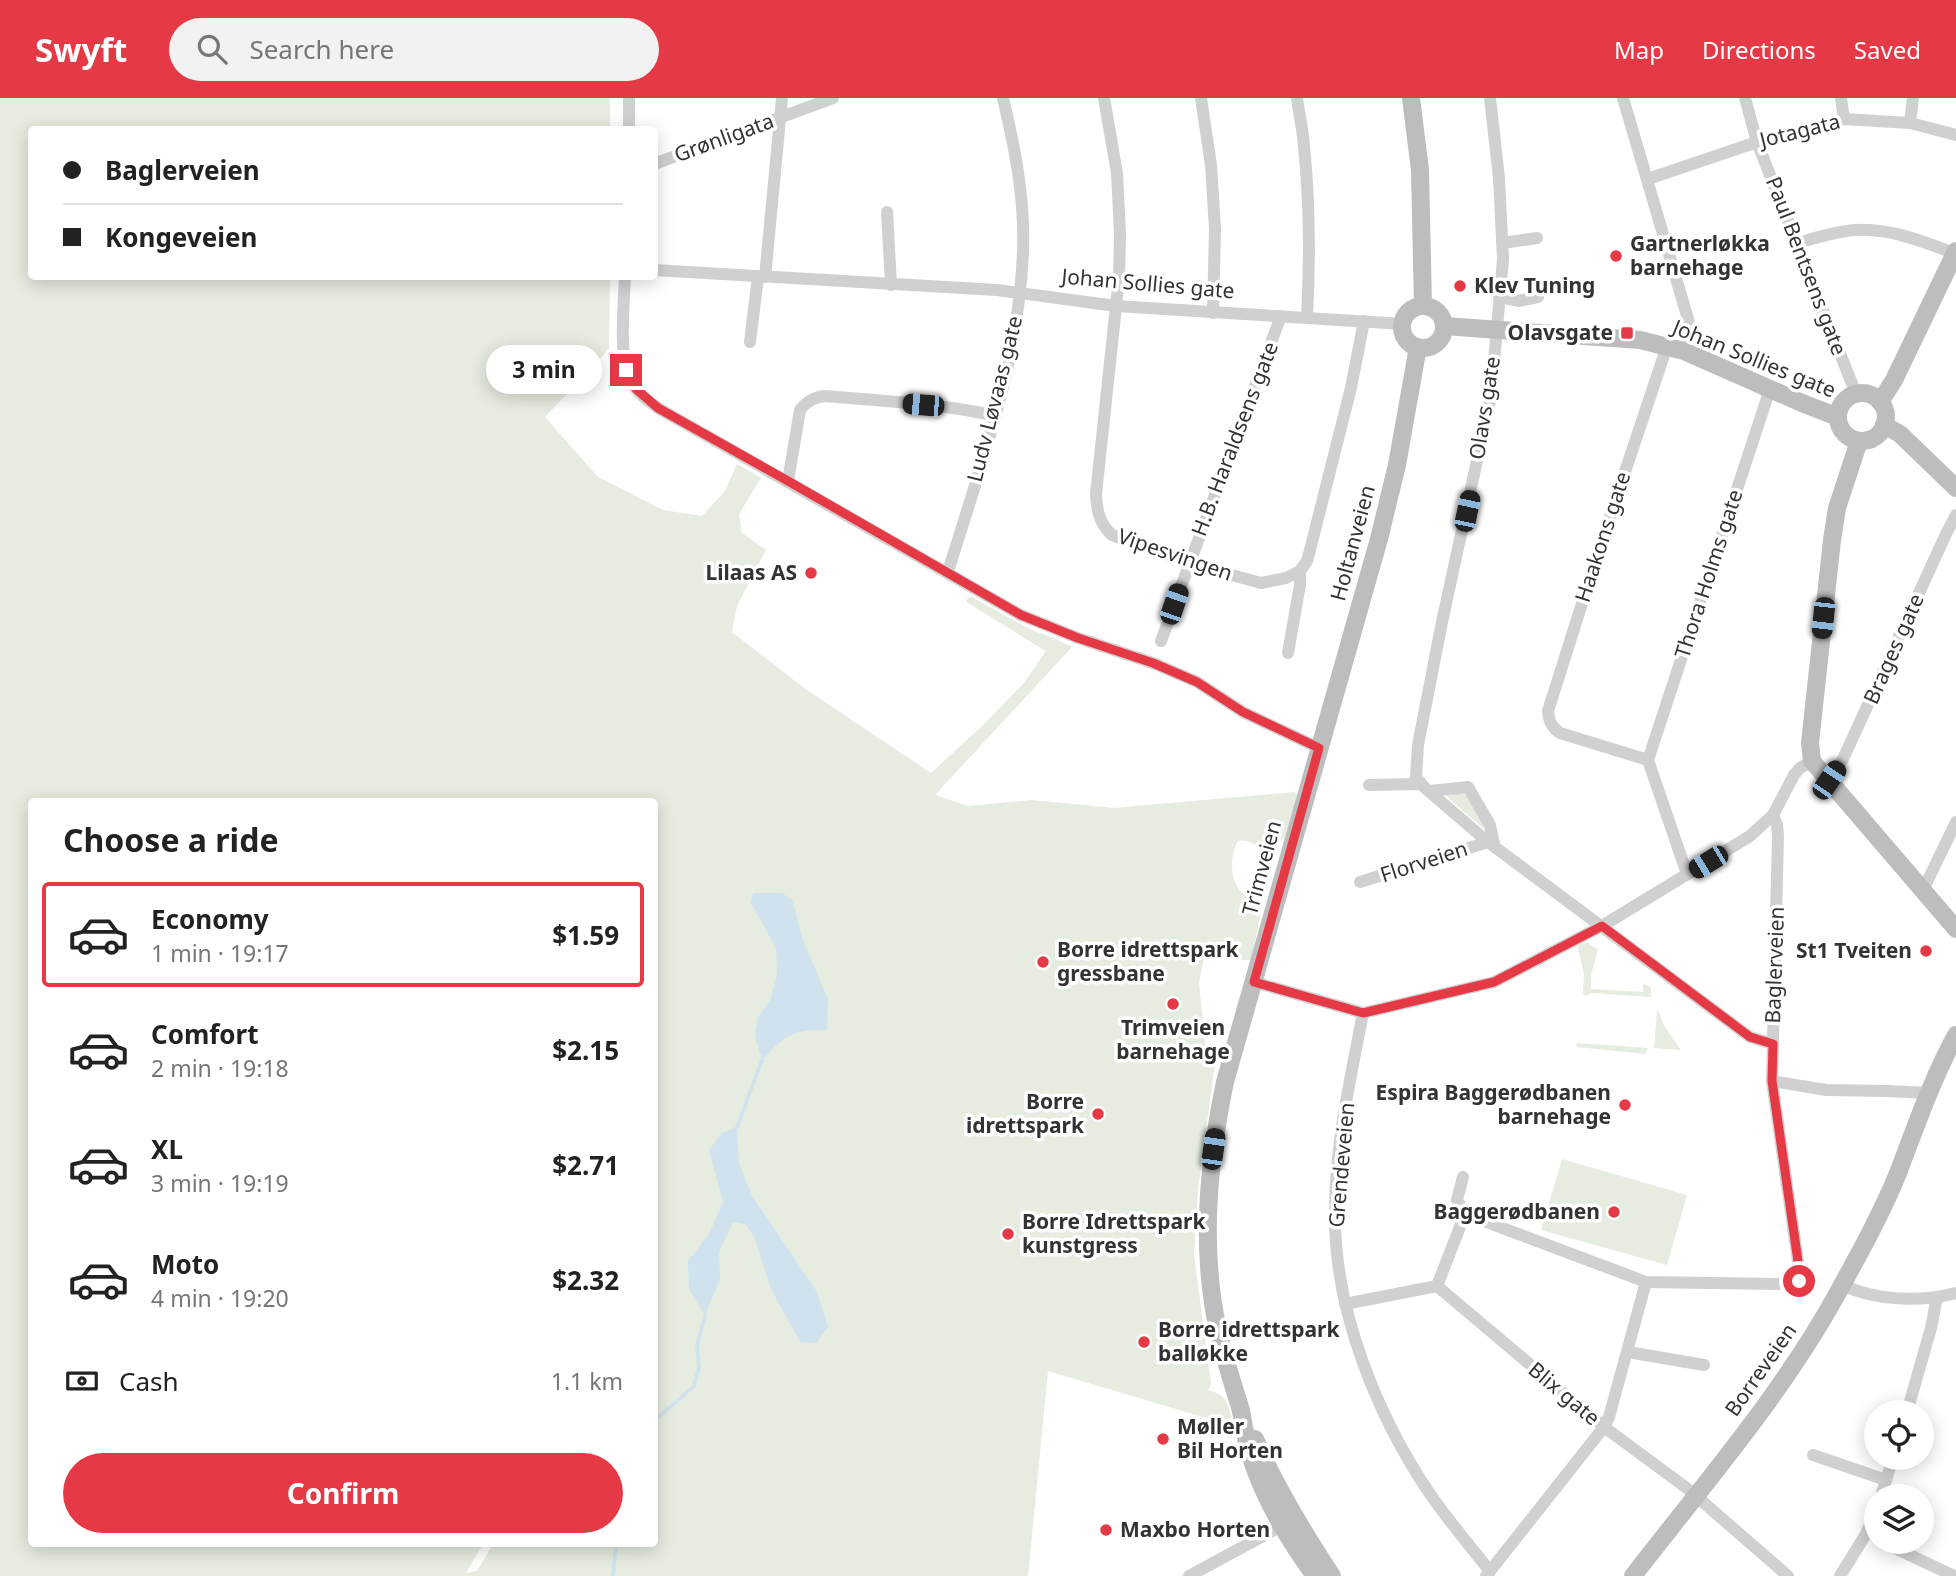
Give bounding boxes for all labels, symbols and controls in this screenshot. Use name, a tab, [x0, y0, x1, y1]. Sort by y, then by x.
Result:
search box	[169, 18, 659, 81]
text: Swyft	[35, 27, 127, 72]
icon: search	[193, 30, 231, 68]
text: Search here	[249, 31, 394, 67]
text: Map	[1614, 33, 1664, 66]
text: Directions	[1702, 33, 1816, 66]
text: Saved	[1854, 33, 1921, 66]
street label: Grønligata	[670, 106, 777, 168]
street label: Jotagata	[1755, 107, 1843, 154]
text: Baglerveien	[105, 152, 260, 188]
street label: Paul Bentsens gate	[1760, 172, 1854, 359]
text: Kongeveien	[105, 219, 257, 255]
place label: Gartnerløkka barnehage	[1630, 229, 1770, 281]
marker: Gartnerløkka barnehage	[1608, 248, 1624, 264]
street label: Johan Sollies gate	[1058, 261, 1236, 305]
place label: Klev Tuning	[1474, 271, 1595, 299]
marker: Klev Tuning	[1452, 278, 1468, 294]
street label: Johan Sollies gate	[1667, 312, 1840, 404]
street label: Ludv Løvaas gate	[960, 313, 1028, 485]
place label: Olavsgate	[1508, 318, 1613, 346]
marker: Olavsgate	[1619, 325, 1635, 341]
street label: H.B. Haraldsens gate	[1184, 337, 1284, 540]
callout: 3 min	[486, 345, 602, 394]
text: 3 min	[512, 353, 576, 385]
route end	[610, 354, 642, 386]
street label: Olavs gate	[1462, 354, 1506, 461]
car	[902, 393, 945, 417]
street label: Haakons gate	[1568, 468, 1636, 606]
street label: Holtanveien	[1323, 482, 1381, 604]
street label: Thora Holms gate	[1668, 486, 1749, 662]
car	[1453, 488, 1482, 534]
street label: Vipesvingen	[1114, 521, 1236, 587]
place label: Lilaas AS	[705, 558, 797, 586]
marker: Lilaas AS	[803, 565, 819, 581]
car	[1158, 581, 1191, 627]
street label: Brages gate	[1856, 589, 1930, 708]
car	[1811, 596, 1836, 640]
car	[1809, 757, 1850, 803]
street label: Trimveien	[1235, 817, 1287, 918]
text: Choose a ride	[63, 818, 279, 861]
street label: Florveien	[1376, 834, 1471, 888]
car	[1685, 842, 1732, 882]
text: Economy	[151, 901, 269, 937]
icon: car	[67, 903, 130, 966]
street label: Baglerveien	[1758, 906, 1790, 1024]
text: $1.59	[552, 917, 619, 953]
place label: Borre idrettspark gressbane	[1057, 935, 1240, 987]
place label: St1 Tveiten	[1796, 936, 1912, 964]
text: 1 min · 19:17	[151, 937, 289, 969]
marker: St1 Tveiten	[1918, 943, 1934, 959]
marker: Borre idrettspark gressbane	[1035, 954, 1051, 970]
marker: Trimveien barnehage	[1165, 996, 1181, 1012]
place label: Trimveien barnehage	[1116, 1013, 1230, 1065]
text: Comfort	[151, 1016, 259, 1052]
icon: car	[67, 1018, 130, 1081]
text: $2.15	[552, 1032, 619, 1068]
text: 2 min · 19:18	[151, 1052, 289, 1084]
place label: Espira Baggerødbanen barnehage	[1376, 1078, 1611, 1130]
place label: Borre idrettspark	[966, 1087, 1085, 1139]
marker: Espira Baggerødbanen barnehage	[1617, 1097, 1633, 1113]
street label: Grendeveien	[1322, 1101, 1360, 1229]
marker: Borre idrettspark	[1090, 1106, 1106, 1122]
car	[1200, 1127, 1227, 1171]
text: XL	[151, 1131, 183, 1167]
icon: car	[67, 1133, 130, 1196]
text: $2.71	[552, 1147, 619, 1183]
text: 3 min · 19:19	[151, 1167, 289, 1199]
place label: Baggerødbanen	[1433, 1197, 1600, 1225]
marker: Baggerødbanen	[1606, 1204, 1622, 1220]
place label: Borre Idrettspark kunstgress	[1022, 1207, 1206, 1259]
marker: Borre Idrettspark kunstgress	[1000, 1226, 1016, 1242]
text: Moto	[151, 1246, 219, 1282]
icon: car	[67, 1248, 130, 1311]
text: $2.32	[552, 1262, 619, 1298]
route start	[1783, 1265, 1815, 1297]
text: 4 min · 19:20	[151, 1282, 289, 1314]
place label: Borre idrettspark balløkke	[1158, 1315, 1341, 1367]
street label: Borreveien	[1718, 1317, 1802, 1421]
marker: Borre idrettspark balløkke	[1136, 1334, 1152, 1350]
street label: Blix gate	[1523, 1355, 1606, 1431]
icon: cash	[63, 1362, 101, 1400]
text: Cash	[119, 1363, 179, 1399]
text: 1.1 km	[551, 1365, 623, 1397]
map controls	[1864, 1400, 1934, 1554]
button: locate	[1864, 1400, 1934, 1470]
place label: Møller Bil Horten	[1177, 1412, 1283, 1464]
marker: Møller Bil Horten	[1155, 1431, 1171, 1447]
button: Confirm	[63, 1453, 623, 1533]
button: layers	[1864, 1484, 1934, 1554]
place label: Maxbo Horten	[1120, 1515, 1270, 1543]
marker: Maxbo Horten	[1098, 1522, 1114, 1538]

